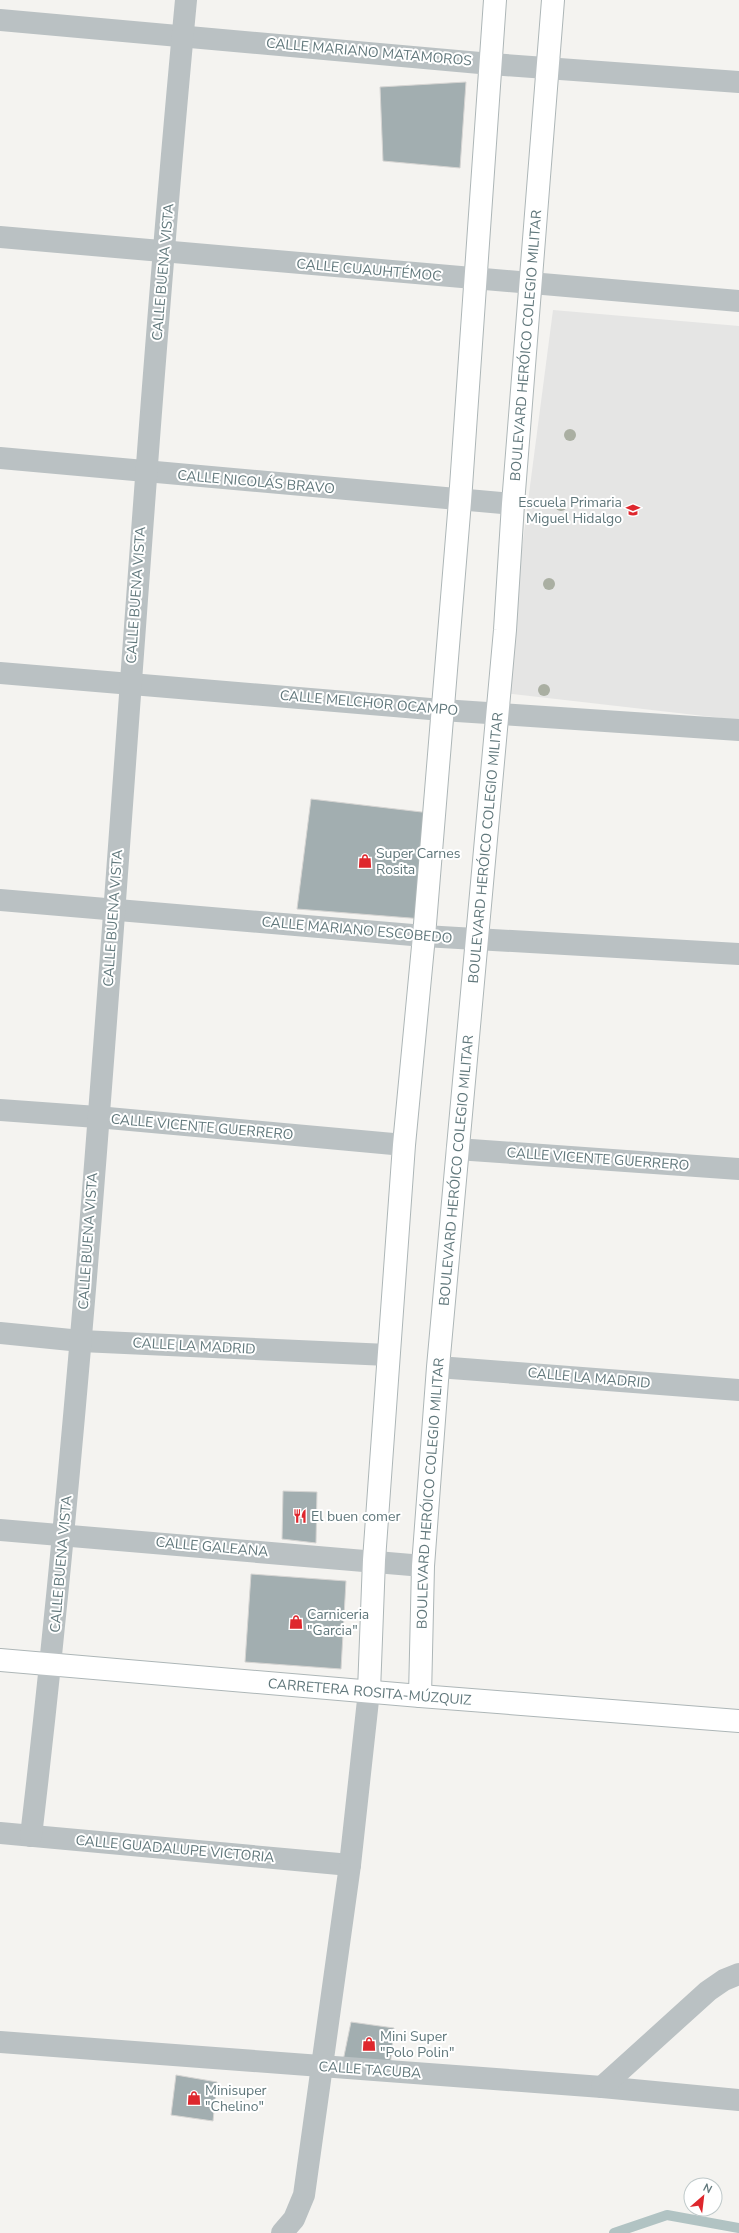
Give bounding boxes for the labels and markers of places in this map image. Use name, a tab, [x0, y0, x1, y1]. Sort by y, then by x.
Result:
place label: Escuela Primaria Miguel Hidalgo	[518, 493, 622, 528]
school or university icon: Escuela Primaria Miguel Hidalgo	[625, 502, 641, 518]
place label: Super Carnes Rosita	[376, 844, 461, 879]
shop icon: Super Carnes Rosita	[357, 853, 373, 869]
place label: El buen comer	[311, 1507, 401, 1526]
restaurant icon: El buen comer	[292, 1508, 308, 1524]
place label: Carniceria "Garcia"	[307, 1605, 369, 1640]
shop icon: Carniceria "Garcia"	[288, 1614, 304, 1630]
place label: Mini Super "Polo Polin"	[380, 2027, 454, 2062]
shop icon: Mini Super "Polo Polin"	[361, 2036, 377, 2052]
place label: Minisuper "Chelino"	[205, 2081, 267, 2116]
shop icon: Minisuper "Chelino"	[186, 2090, 202, 2106]

